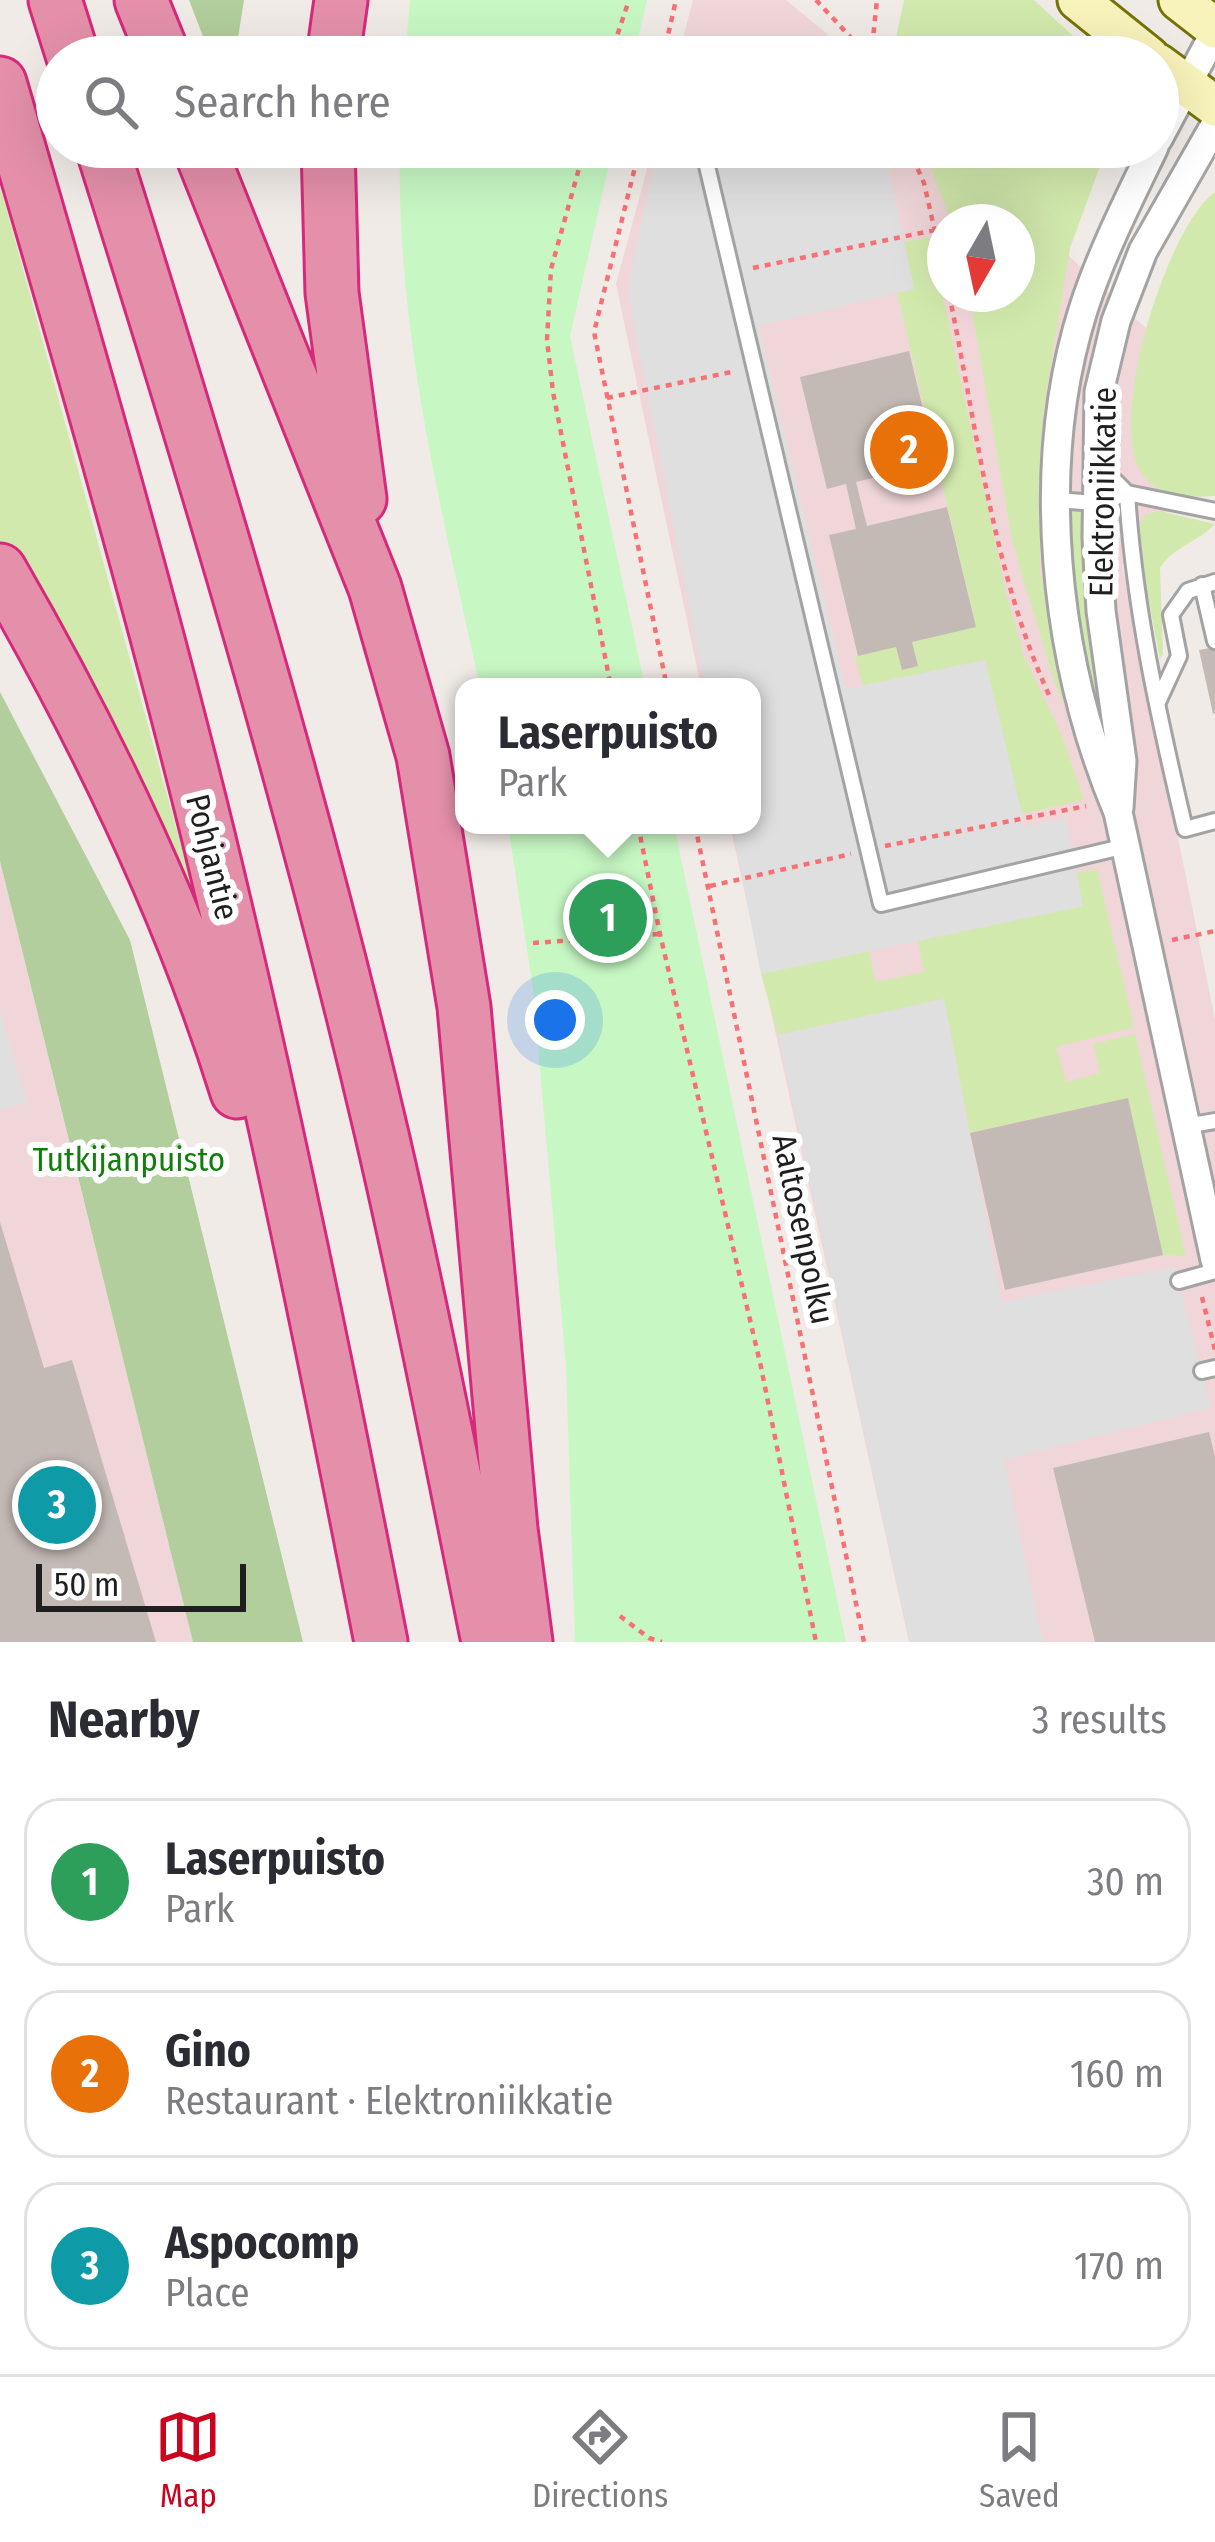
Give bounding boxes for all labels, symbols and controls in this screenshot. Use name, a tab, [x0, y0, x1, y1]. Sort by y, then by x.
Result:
search box	[36, 36, 1179, 168]
icon: search	[78, 69, 144, 135]
text: Search here	[174, 75, 391, 129]
north arrow	[927, 204, 1035, 312]
street label: Elektroniikkatie	[1081, 387, 1125, 597]
pin: 2	[870, 405, 948, 495]
popup	[455, 678, 761, 834]
text: Laserpuisto	[498, 706, 718, 760]
text: Park	[498, 760, 567, 806]
street label: Pohjantie	[177, 790, 247, 924]
pin: 1	[569, 873, 647, 963]
your location	[525, 990, 585, 1050]
street label: Aaltosenpolku	[763, 1130, 843, 1328]
park label: Tutkijanpuisto	[33, 1140, 225, 1180]
pin: 3	[18, 1460, 96, 1550]
scale bar	[36, 1558, 246, 1611]
text: 50 m	[54, 1565, 119, 1605]
text: Nearby	[48, 1689, 200, 1751]
text: 3 results	[1032, 1697, 1167, 1743]
text: Laserpuisto	[165, 1832, 385, 1886]
text: 1	[82, 1859, 98, 1905]
text: 30 m	[1087, 1859, 1164, 1905]
text: Park	[165, 1886, 234, 1932]
text: Gino	[165, 2024, 251, 2078]
text: 2	[81, 2051, 99, 2097]
text: 160 m	[1070, 2051, 1164, 2097]
text: Restaurant · Elektroniikkatie	[165, 2078, 613, 2124]
text: Aspocomp	[165, 2216, 359, 2270]
text: 3	[81, 2243, 99, 2289]
text: 170 m	[1074, 2243, 1164, 2289]
text: Place	[165, 2270, 249, 2316]
tab: Map	[155, 2404, 221, 2516]
tab: Directions	[532, 2404, 668, 2516]
tab: Saved	[979, 2404, 1060, 2516]

